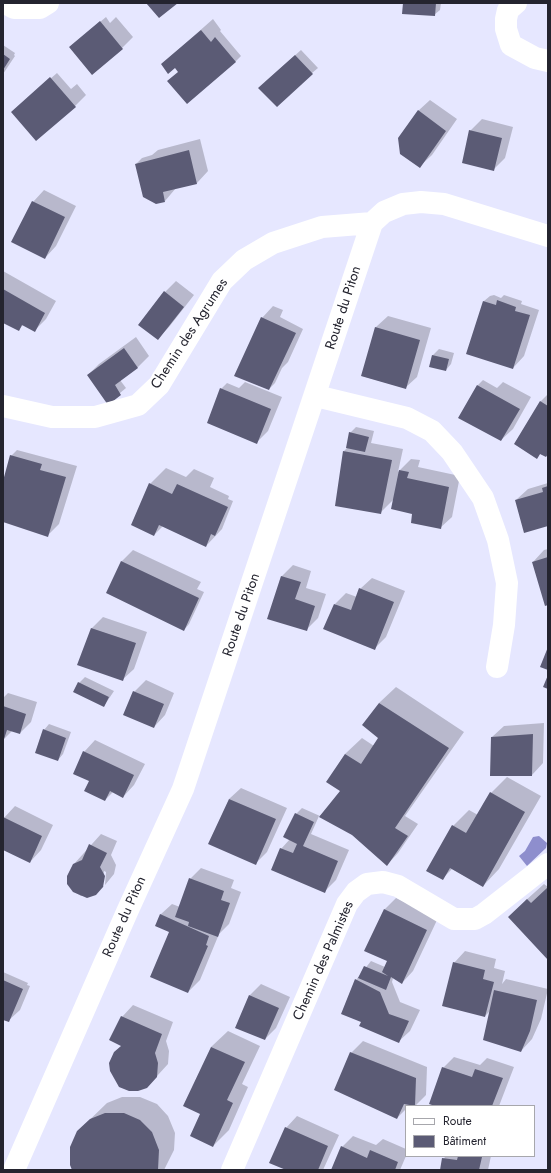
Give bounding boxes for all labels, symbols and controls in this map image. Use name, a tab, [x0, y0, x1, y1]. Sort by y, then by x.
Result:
street label: Route du Piton	[323, 264, 365, 352]
street label: Chemin des Agrumes	[148, 276, 232, 392]
street label: Route du Piton	[220, 571, 264, 659]
street label: Route du Piton	[100, 874, 150, 960]
street label: Chemin des Palmistes	[290, 899, 358, 1023]
legend	[405, 1105, 535, 1157]
text: Route	[443, 1112, 472, 1130]
text: Bâtiment	[443, 1132, 486, 1150]

